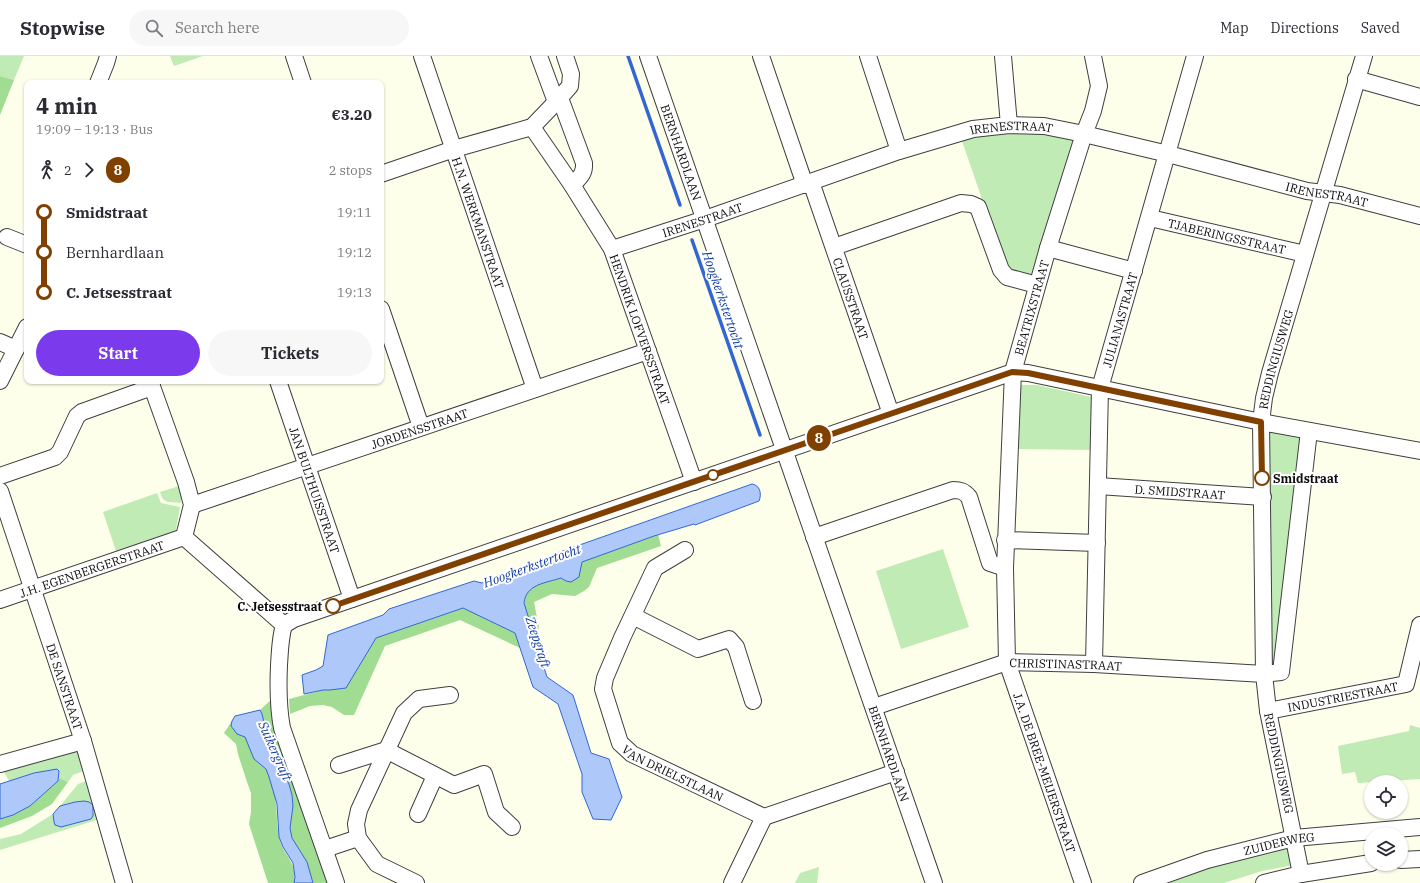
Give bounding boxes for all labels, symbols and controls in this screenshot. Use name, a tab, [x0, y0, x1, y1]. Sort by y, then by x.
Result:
search box	[129, 10, 409, 46]
text: Stopwise	[20, 16, 105, 40]
icon: search	[143, 17, 165, 39]
text: Search here	[175, 18, 259, 37]
text: Map	[1220, 19, 1249, 37]
text: Directions	[1271, 19, 1339, 37]
text: Saved	[1361, 19, 1400, 37]
text: 4 min	[36, 91, 98, 120]
street label: BERNHARDLAAN	[658, 102, 705, 202]
text: €3.20	[331, 105, 372, 124]
street label: IRENESTRAAT	[968, 117, 1055, 137]
text: 19:09 – 19:13 · Bus	[36, 121, 153, 138]
street label: H.N. WERKMANSTRAAT	[449, 155, 508, 291]
icon: walk	[36, 159, 58, 181]
icon: forward	[78, 159, 100, 181]
text: 8	[114, 161, 122, 179]
text: 2	[64, 162, 72, 179]
text: 2 stops	[329, 162, 372, 179]
street label: IRENESTRAAT	[1284, 178, 1370, 210]
street label: IRENESTRAAT	[660, 199, 745, 240]
text: Smidstraat	[66, 203, 148, 222]
text: 19:11	[337, 204, 372, 221]
street label: TJABERINGSSTRAAT	[1167, 215, 1288, 257]
text: Bernhardlaan	[66, 243, 164, 262]
text: 19:12	[337, 244, 372, 261]
water label: Hoogkerkstertocht	[698, 248, 748, 352]
street label: HENDRIK LOFVERSSTRAAT	[607, 252, 674, 407]
street label: CLAUSSTRAAT	[830, 255, 872, 341]
street label: BEATRIXSTRAAT	[1011, 258, 1052, 357]
street label: JULIANASTRAAT	[1099, 270, 1140, 369]
text: C. Jetsesstraat	[66, 283, 172, 302]
text: 19:13	[337, 284, 372, 301]
street label: REDDINGIUSWEG	[1255, 307, 1296, 410]
button: Start	[36, 330, 200, 376]
button: Tickets	[208, 330, 372, 376]
street label: JORDENSSTRAAT	[369, 405, 470, 452]
street label: JAN BULTHUISSTRAAT	[287, 425, 343, 555]
line badge: 8	[806, 425, 832, 451]
text: 8	[815, 429, 823, 447]
unlabelled marker	[707, 469, 719, 481]
marker: Smidstraat	[1254, 470, 1270, 486]
place label: Smidstraat	[1273, 471, 1339, 486]
street label: D. SMIDSTRAAT	[1134, 481, 1226, 502]
street label: J.H. EGENBERGERSTRAAT	[17, 537, 166, 600]
water label: Hoogkerkstertocht	[480, 540, 583, 592]
marker: C. Jetsesstraat	[325, 598, 341, 614]
place label: C. Jetsesstraat	[237, 599, 323, 614]
water label: Zeepgraft	[521, 613, 554, 670]
street label: DE SANSTRAAT	[44, 641, 86, 732]
street label: CHRISTINASTRAAT	[1009, 655, 1122, 673]
street label: INDUSTRIESTRAAT	[1286, 678, 1399, 715]
street label: J.A. DE BREE-MEIJERSTRAAT	[1011, 691, 1080, 855]
street label: BERNHARDLAAN	[866, 703, 913, 803]
street label: REDDINGIUSWEG	[1261, 711, 1297, 815]
water label: Suikergraft	[254, 717, 296, 784]
street label: VAN DRIELSTLAAN	[619, 741, 726, 804]
map controls	[1364, 775, 1408, 871]
button: locate	[1364, 775, 1408, 819]
button: layers	[1364, 827, 1408, 871]
street label: ZUIDERWEG	[1242, 829, 1316, 858]

